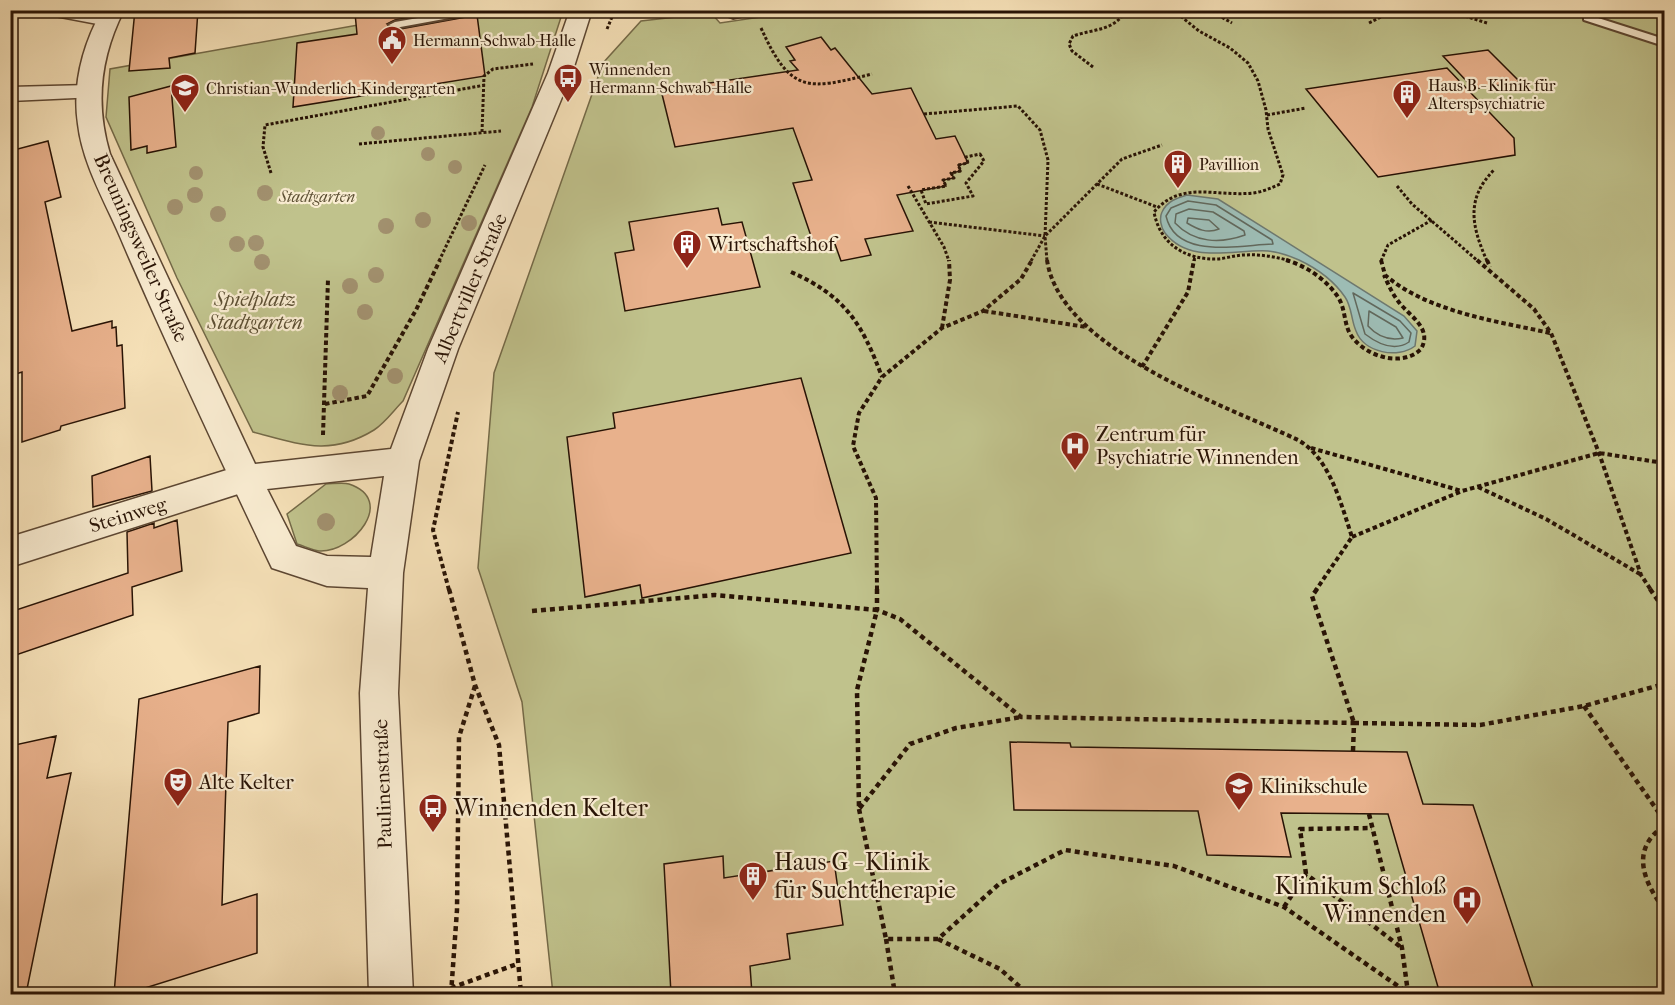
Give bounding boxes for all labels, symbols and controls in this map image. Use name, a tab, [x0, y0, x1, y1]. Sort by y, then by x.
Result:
public building icon: Hermann-Schwab-Halle	[376, 24, 408, 66]
place label: Hermann-Schwab-Halle	[413, 31, 576, 50]
place label: Winnenden Hermann-Schwab-Halle	[588, 60, 752, 97]
bus stop icon: Winnenden Hermann-Schwab-Halle	[552, 62, 584, 104]
school or university icon: Christian-Wunderlich-Kindergarten	[169, 72, 201, 114]
place label: Haus B - Klinik für Alterspsychiatrie	[1427, 76, 1556, 113]
building icon: Haus B - Klinik für Alterspsychiatrie	[1391, 78, 1423, 120]
place label: Christian-Wunderlich-Kindergarten	[206, 79, 456, 98]
building icon: Pavillion	[1162, 148, 1194, 190]
street label: Breuningsweiler Straße	[89, 150, 193, 346]
place label: Pavillion	[1199, 155, 1260, 174]
park label: Stadtgarten	[278, 187, 355, 206]
street label: Albertviller Straße	[428, 210, 512, 367]
building icon: Wirtschaftshof	[671, 228, 703, 270]
place label: Wirtschaftshof	[707, 233, 839, 256]
park label: Spielplatz Stadtgarten	[206, 288, 303, 334]
place label: Zentrum für Psychiatrie Winnenden	[1096, 423, 1299, 469]
hospital icon: Zentrum für Psychiatrie Winnenden	[1059, 430, 1091, 472]
street label: Steinweg	[87, 492, 170, 538]
street label: Paulinenstraße	[369, 719, 397, 849]
theatre icon: Alte Kelter	[162, 766, 194, 808]
school or university icon: Klinikschule	[1223, 770, 1255, 812]
place label: Alte Kelter	[198, 771, 294, 794]
place label: Klinikschule	[1260, 775, 1368, 798]
bus stop icon: Winnenden Kelter	[417, 792, 449, 834]
place label: Winnenden Kelter	[453, 794, 649, 822]
place label: Haus G - Klinik für Suchttherapie	[774, 848, 956, 904]
building icon: Haus G - Klinik für Suchttherapie	[737, 860, 769, 902]
place label: Klinikum Schloß Winnenden	[1275, 872, 1446, 928]
hospital icon: Klinikum Schloß Winnenden	[1451, 884, 1483, 926]

